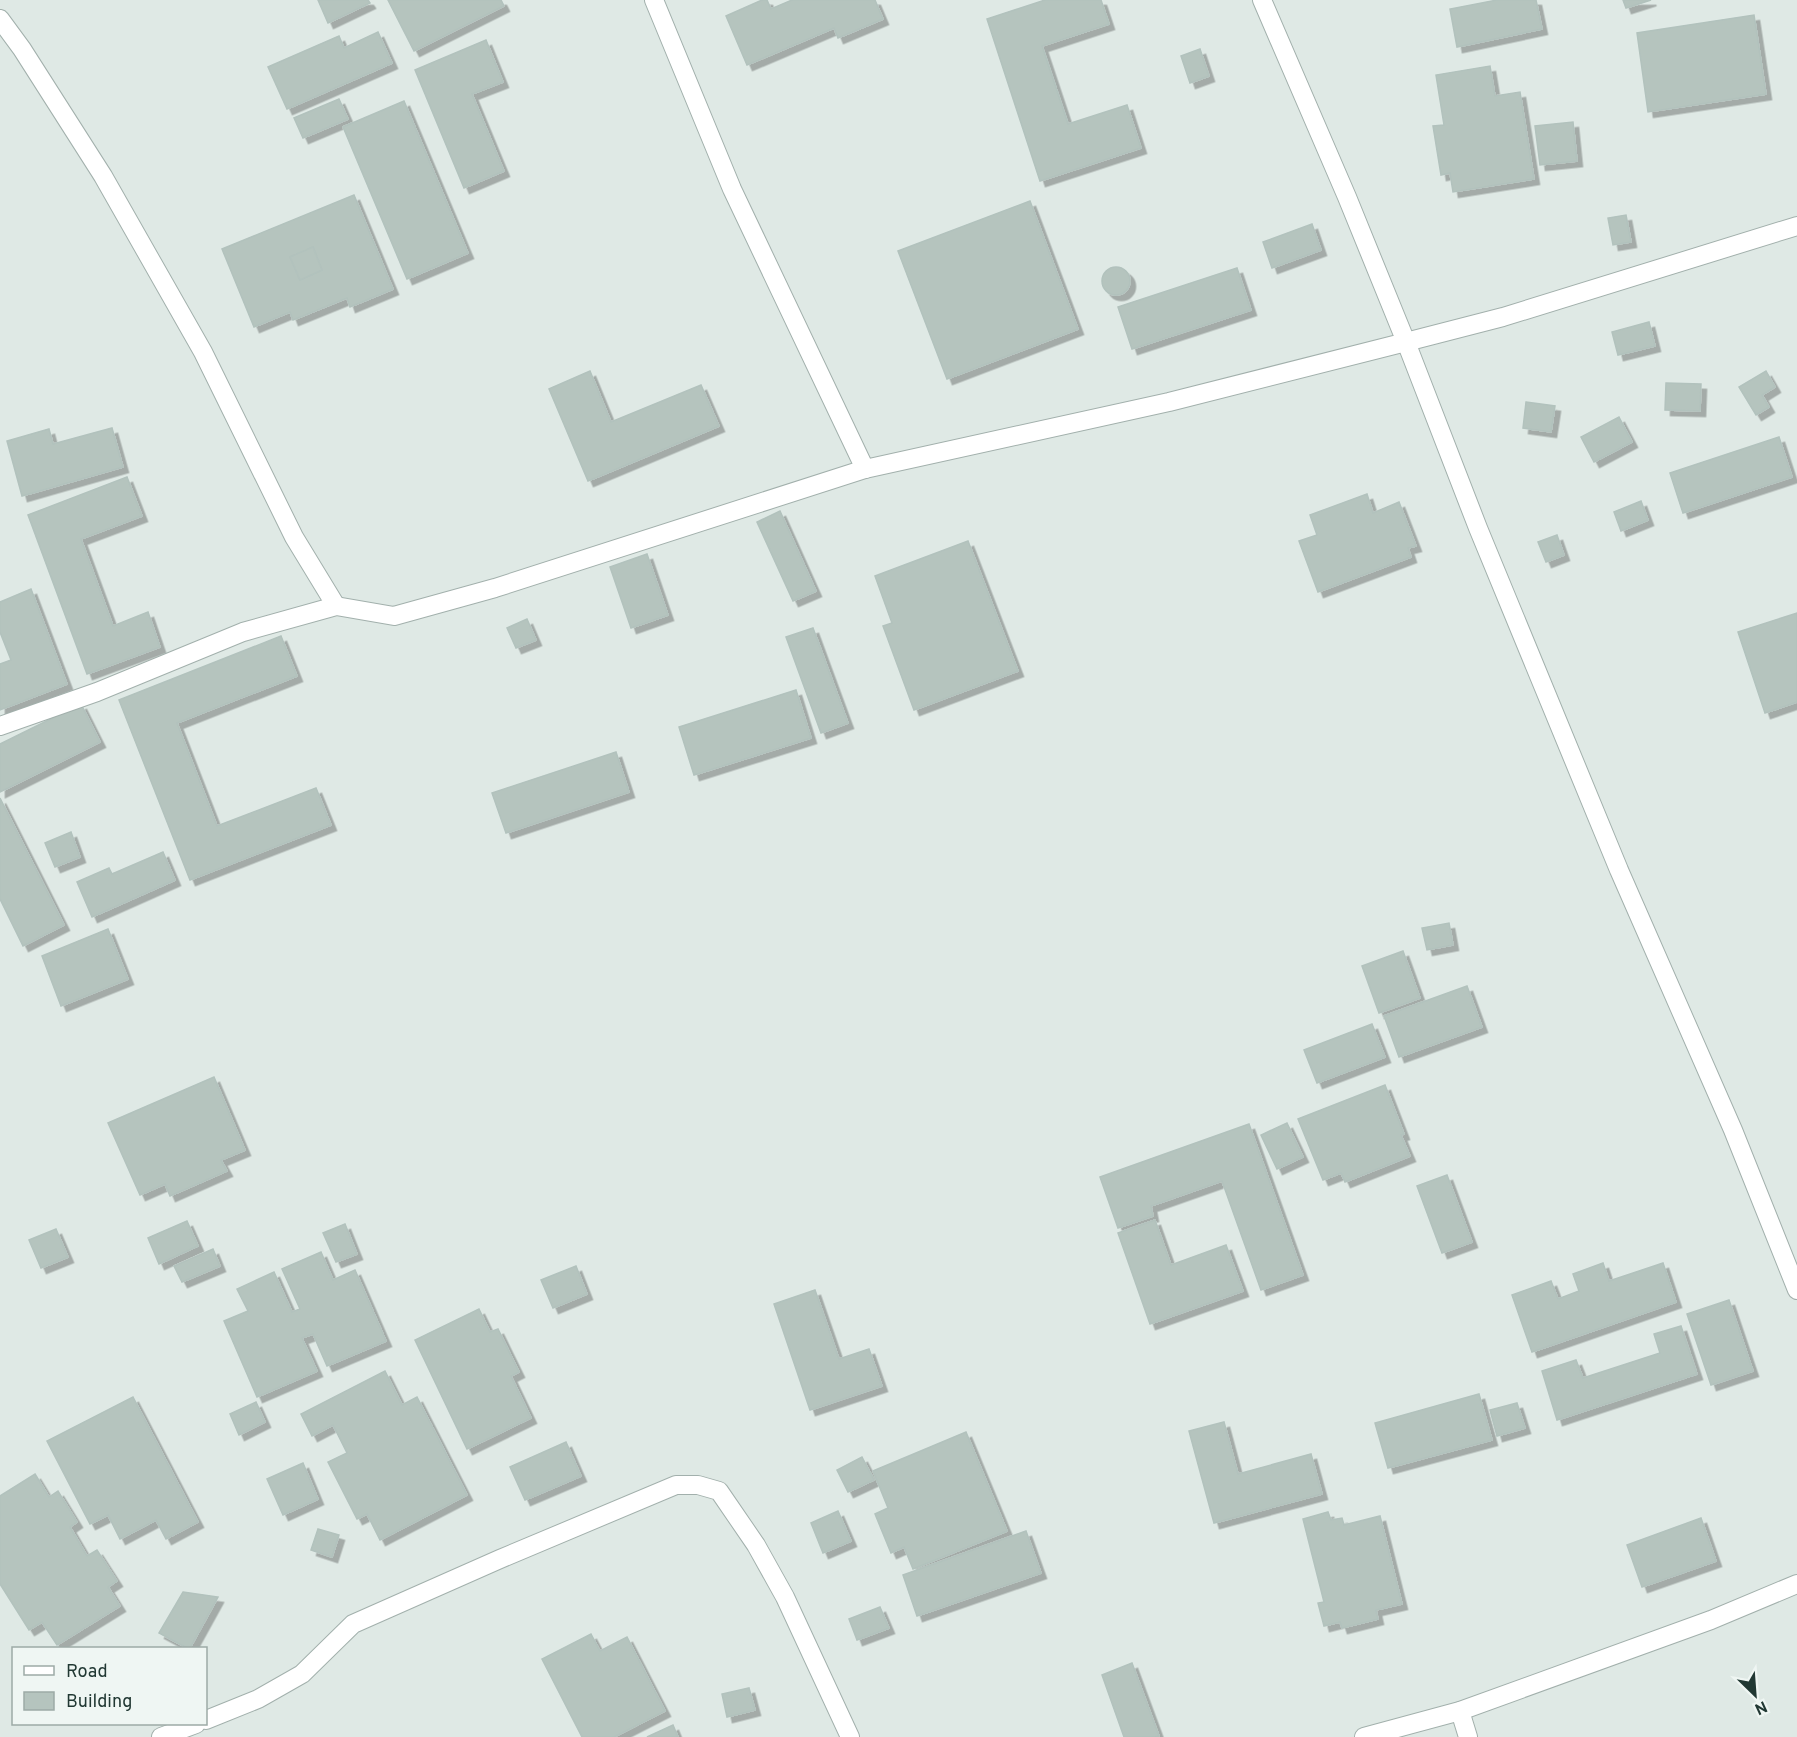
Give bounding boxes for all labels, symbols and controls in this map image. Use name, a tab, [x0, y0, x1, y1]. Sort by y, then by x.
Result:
legend	[12, 1647, 207, 1725]
text: Road	[66, 1661, 108, 1684]
north arrow	[1725, 1665, 1785, 1725]
text: Building	[66, 1691, 132, 1714]
text: N	[1751, 1695, 1770, 1718]

